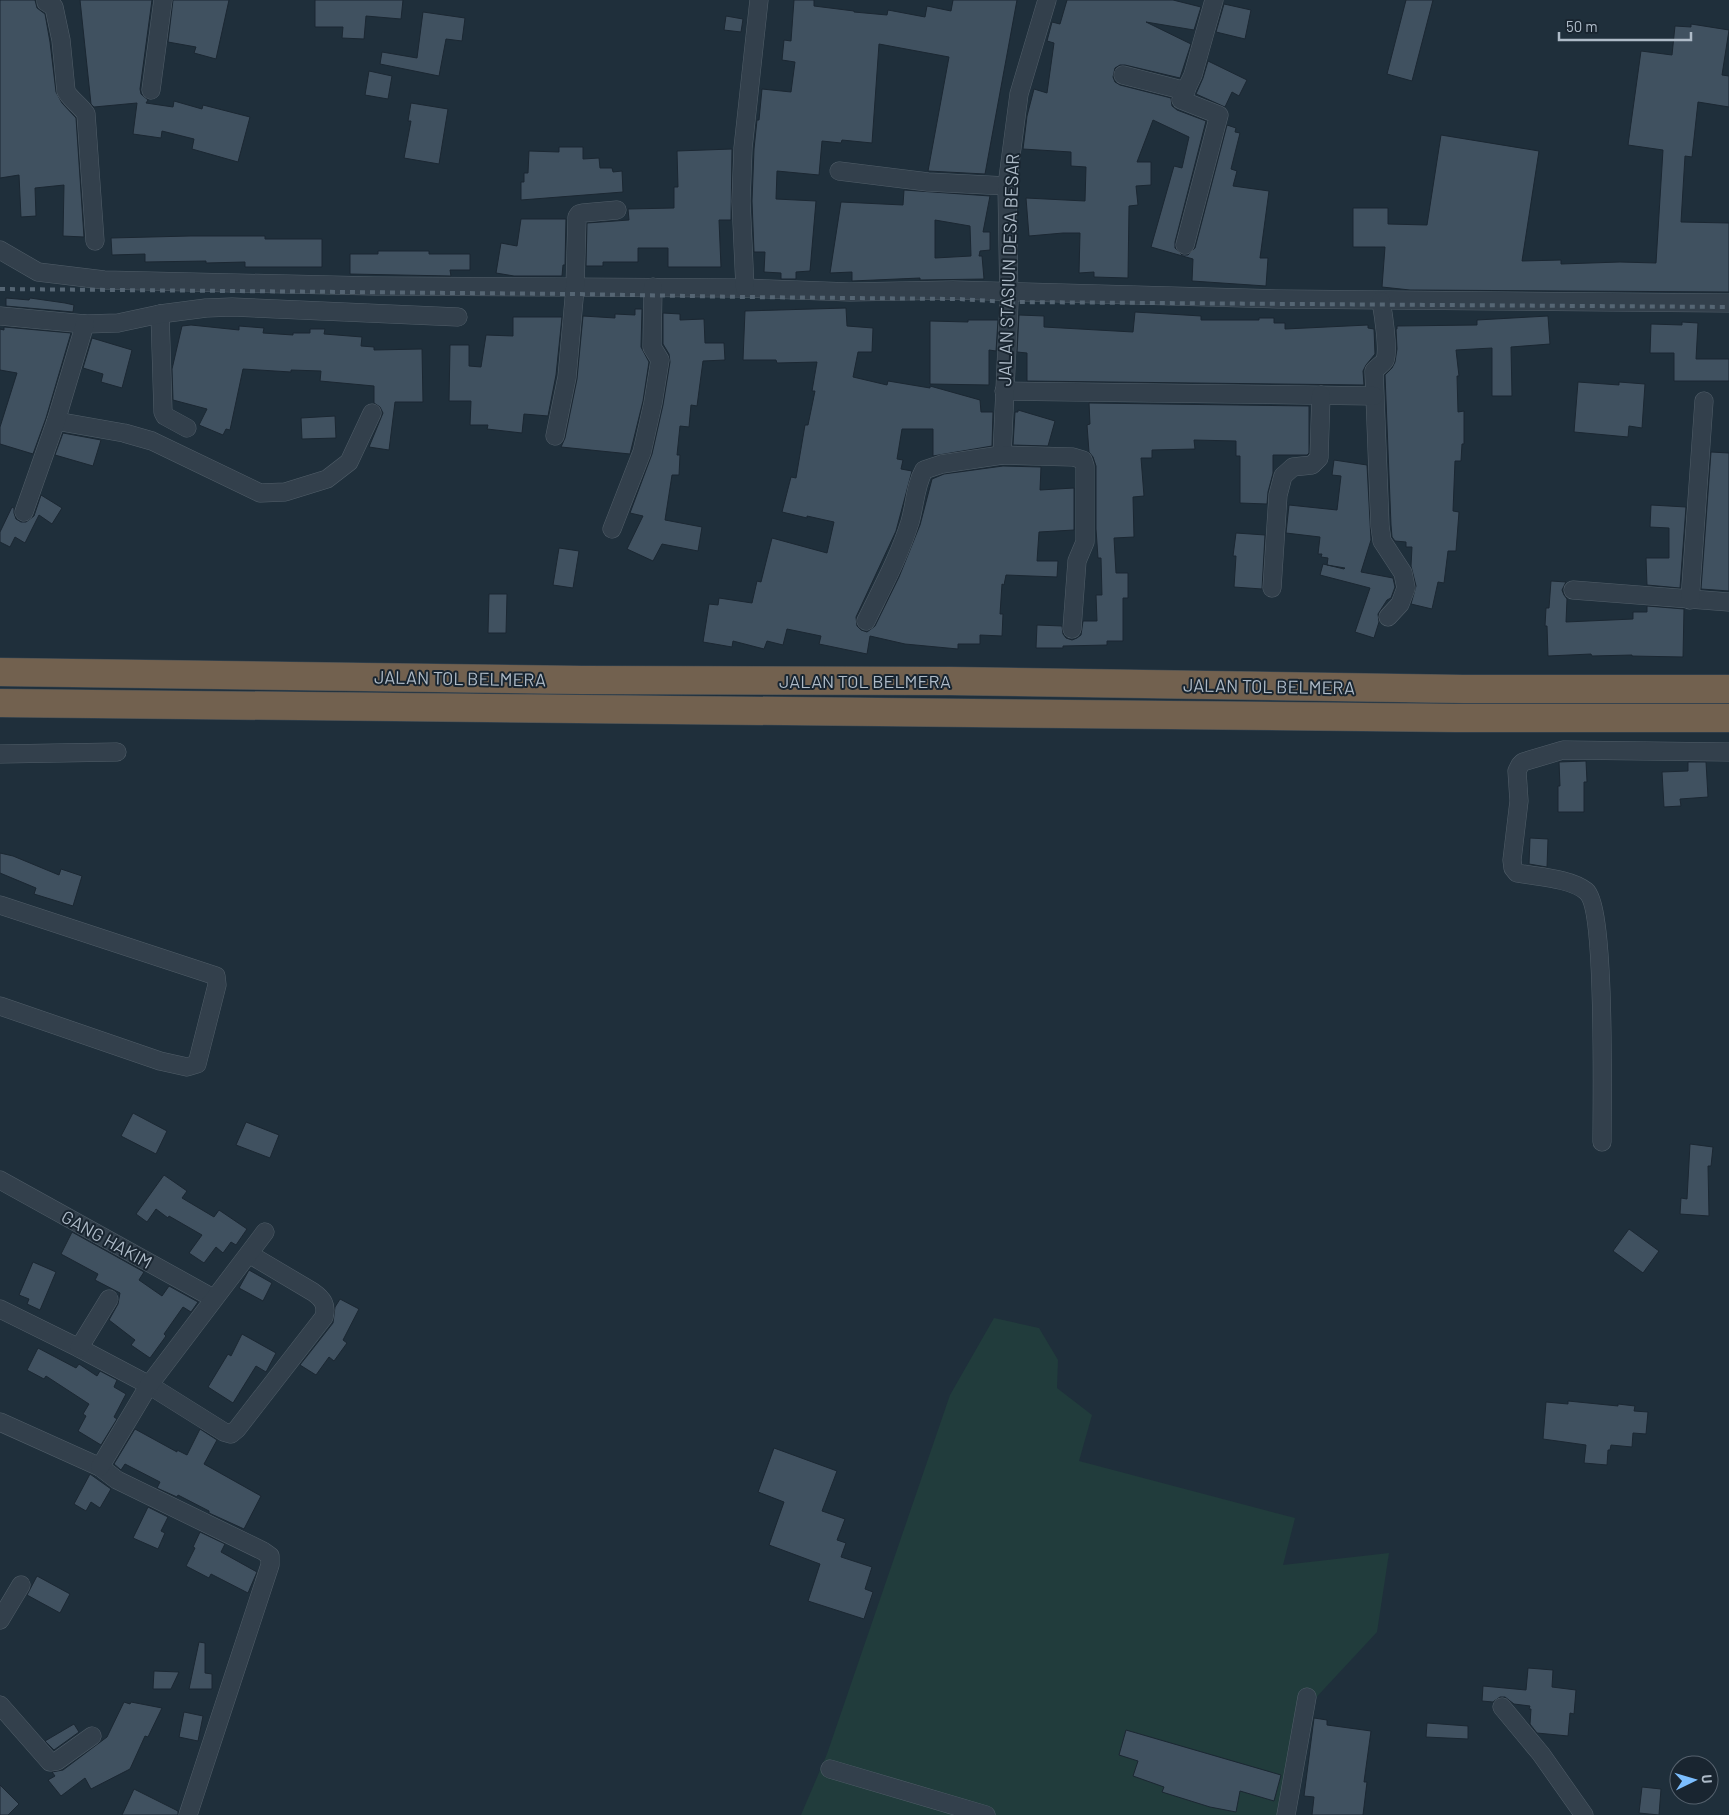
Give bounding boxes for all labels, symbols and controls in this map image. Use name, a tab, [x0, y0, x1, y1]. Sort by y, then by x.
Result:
scale bar	[1559, 10, 1692, 42]
text: 50 m	[1566, 17, 1598, 35]
street label: JALAN STASIUN DESA BESAR	[993, 153, 1023, 387]
street label: JALAN TOL BELMERA	[374, 666, 546, 691]
street label: JALAN TOL BELMERA	[779, 670, 951, 692]
street label: JALAN TOL BELMERA	[1183, 674, 1355, 699]
street label: GANG HAKIM	[58, 1205, 156, 1273]
north arrow	[1669, 1755, 1719, 1805]
text: U	[1699, 1774, 1716, 1784]

